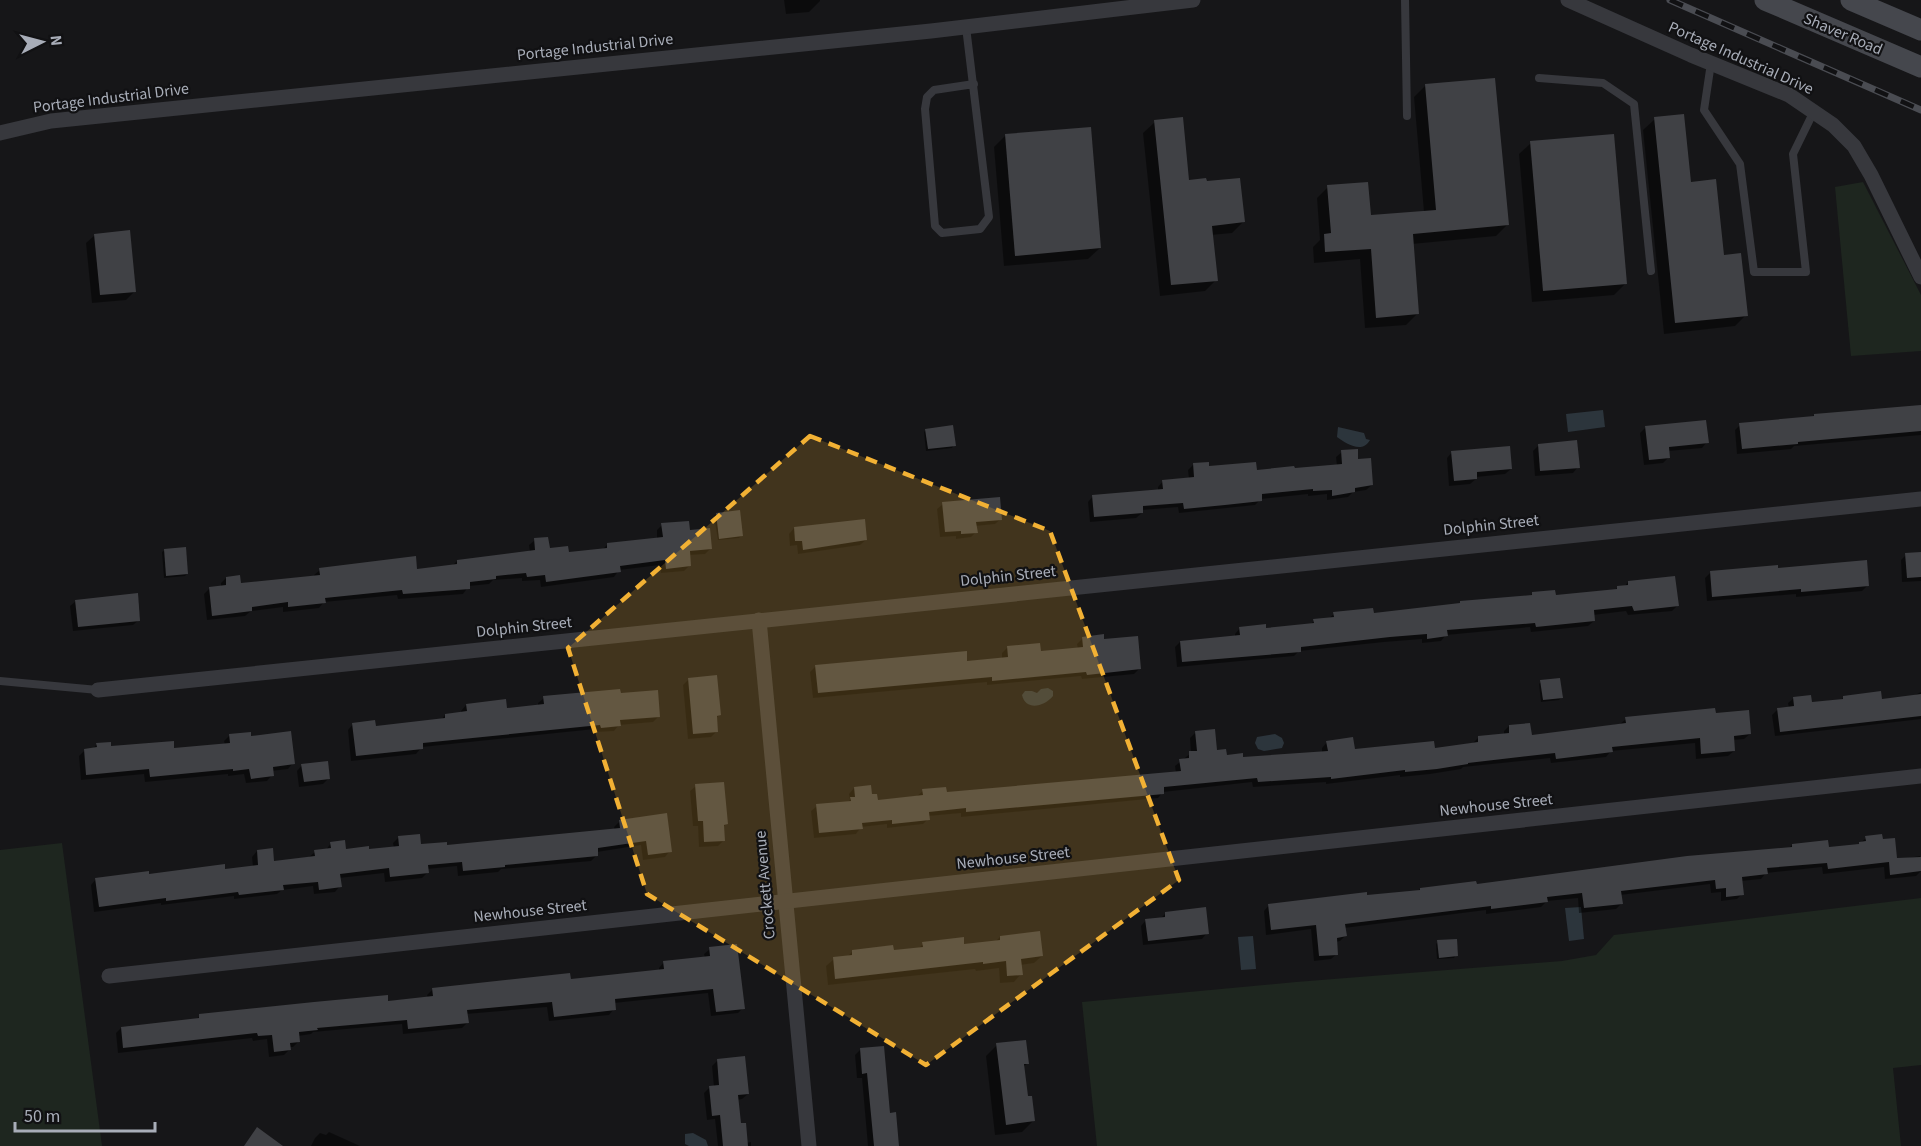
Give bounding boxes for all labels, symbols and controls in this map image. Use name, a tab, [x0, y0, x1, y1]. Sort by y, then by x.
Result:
street label: Shaver Road	[1800, 8, 1886, 60]
north arrow	[12, 12, 72, 72]
street label: Portage Industrial Drive	[1665, 16, 1817, 100]
street label: Portage Industrial Drive	[516, 28, 674, 66]
text: N	[44, 34, 67, 47]
street label: Portage Industrial Drive	[32, 78, 190, 118]
street label: Dolphin Street	[1442, 509, 1541, 541]
street label: Dolphin Street	[959, 560, 1058, 592]
street label: Dolphin Street	[475, 611, 574, 643]
street label: Newhouse Street	[1438, 788, 1554, 822]
street label: Crockett Avenue	[749, 830, 781, 940]
street label: Newhouse Street	[955, 841, 1071, 875]
street label: Newhouse Street	[472, 894, 588, 928]
scale bar	[15, 1095, 154, 1133]
text: 50 m	[24, 1104, 60, 1129]

